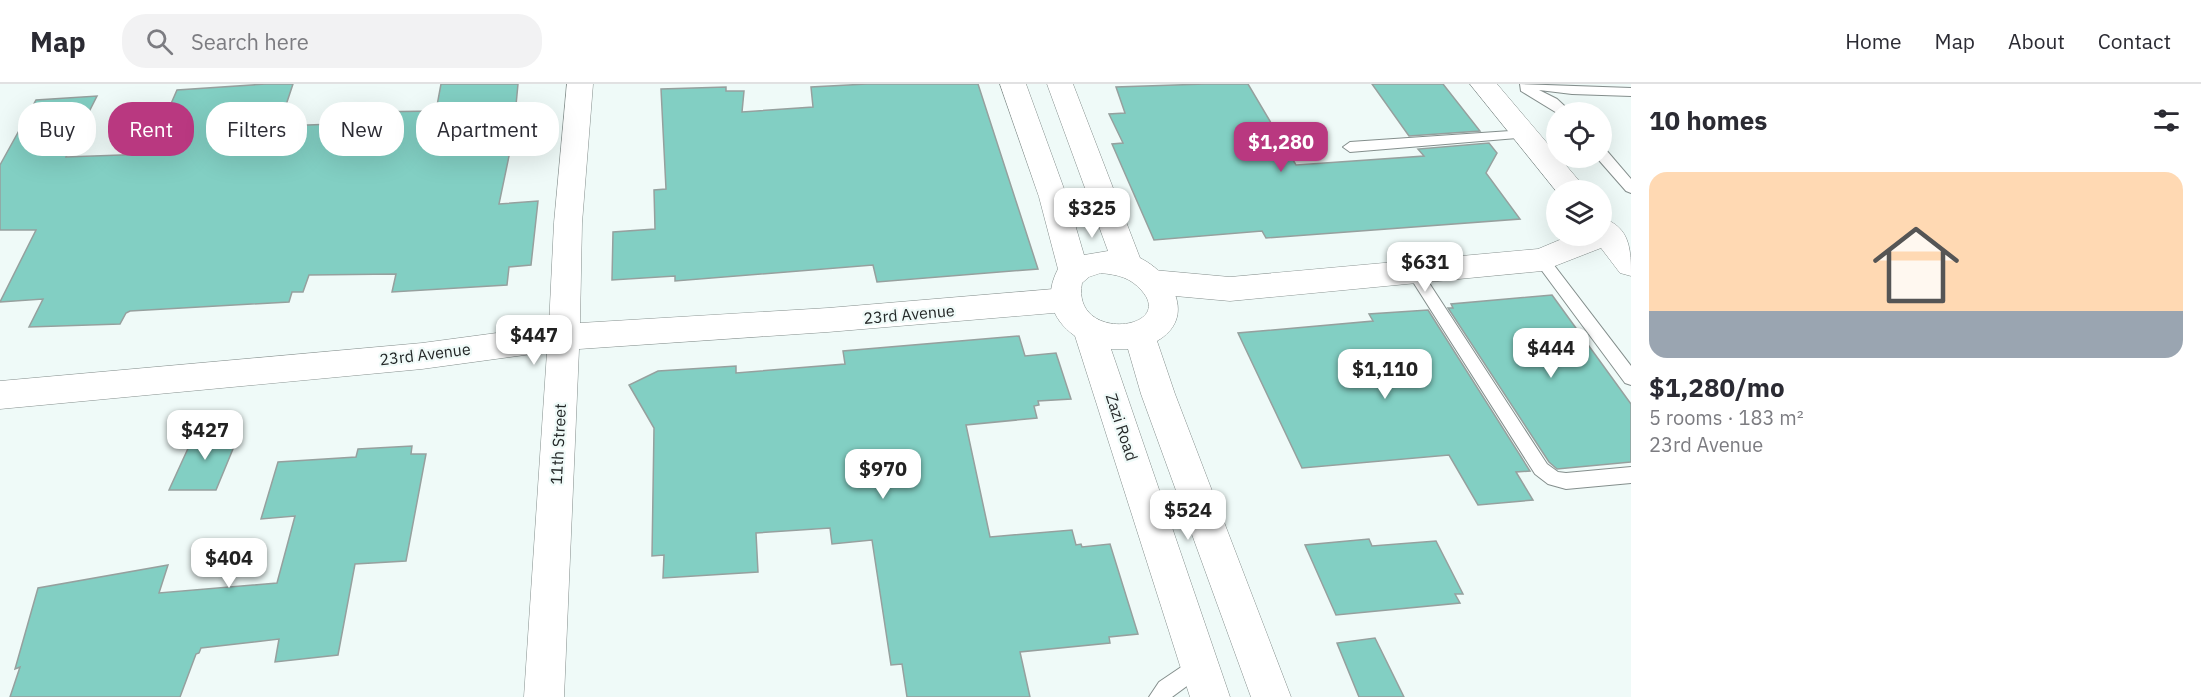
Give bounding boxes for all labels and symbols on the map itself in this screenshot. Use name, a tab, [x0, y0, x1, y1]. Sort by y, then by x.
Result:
pin: $1,280	[1232, 122, 1330, 173]
pin: $325	[1056, 188, 1128, 239]
pin: $631	[1389, 242, 1461, 293]
street label: 23rd Avenue	[863, 300, 956, 328]
pin: $447	[498, 315, 570, 366]
pin: $444	[1515, 328, 1587, 379]
street label: 23rd Avenue	[378, 338, 472, 369]
pin: $1,110	[1336, 349, 1434, 400]
street label: Zazi Road	[1102, 391, 1142, 463]
street label: 11th Street	[546, 403, 570, 485]
pin: $427	[169, 410, 241, 461]
pin: $970	[847, 449, 919, 500]
pin: $524	[1152, 490, 1224, 541]
pin: $404	[193, 538, 265, 589]

